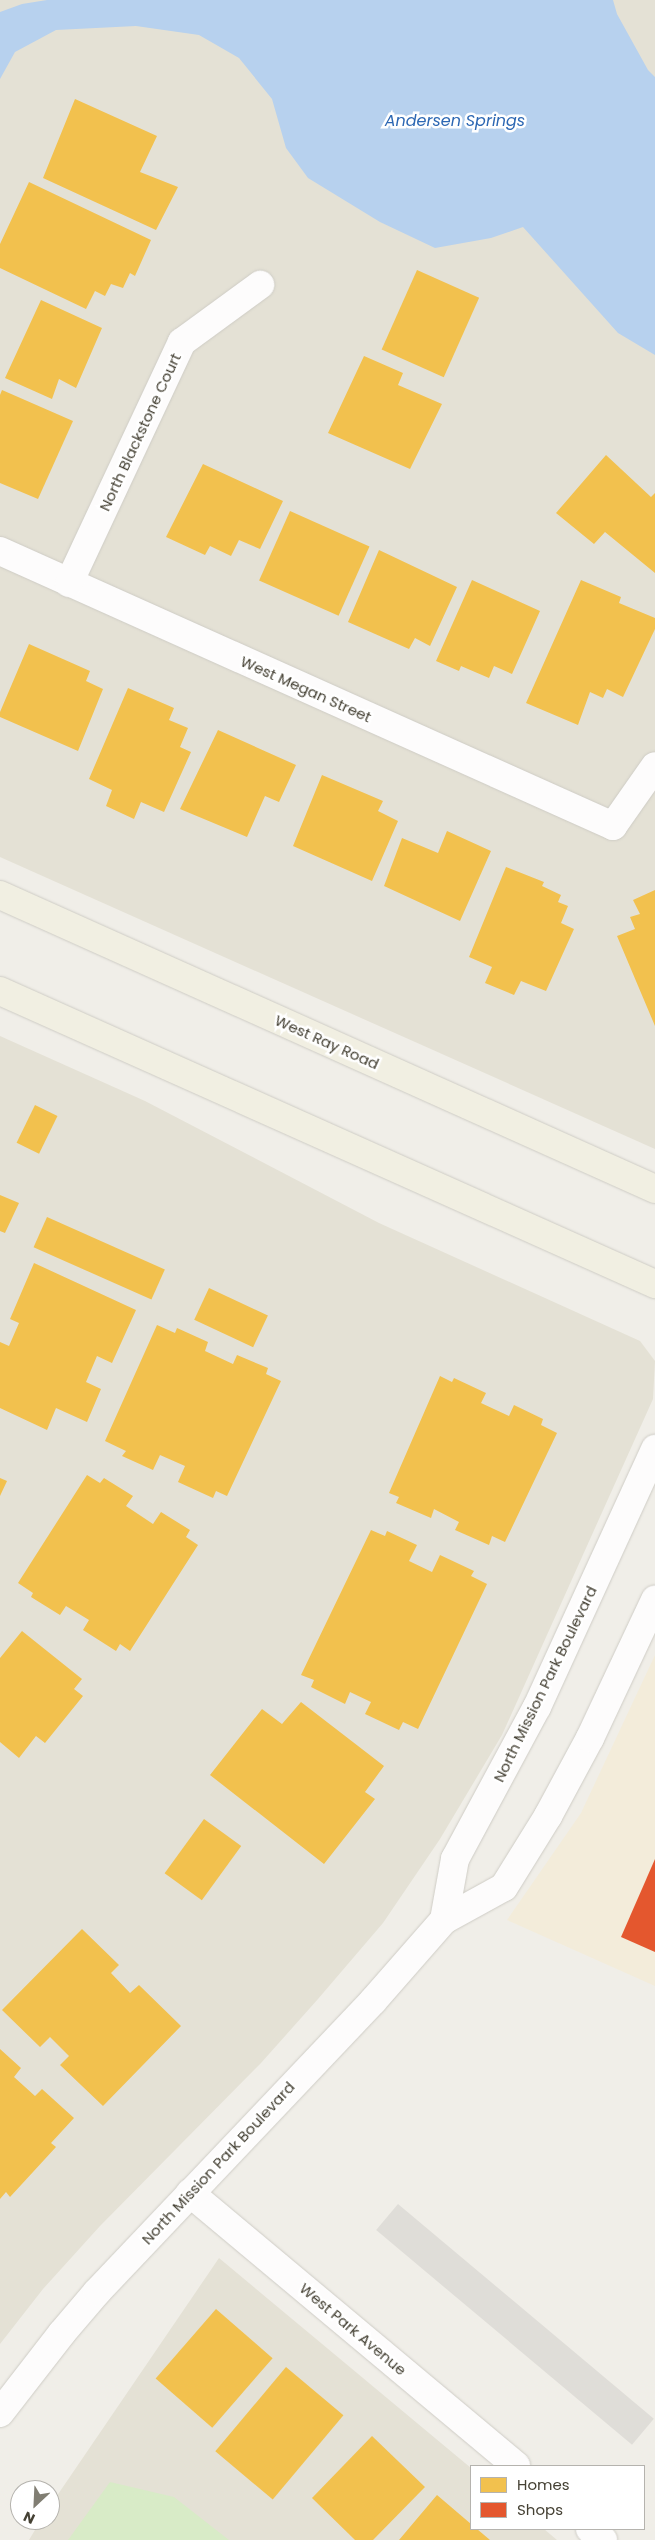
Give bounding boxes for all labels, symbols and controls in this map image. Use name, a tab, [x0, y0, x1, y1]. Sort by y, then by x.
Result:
water label: Andersen Springs	[385, 111, 525, 131]
street label: North Blackstone Court	[95, 350, 185, 514]
street label: West Megan Street	[238, 652, 374, 726]
street label: West Ray Road	[272, 1011, 382, 1073]
street label: North Mission Park Boulevard	[490, 1583, 600, 1785]
street label: North Mission Park Boulevard	[138, 2078, 298, 2248]
street label: West Park Avenue	[296, 2279, 410, 2379]
legend	[470, 2465, 645, 2530]
text: Homes	[517, 2474, 570, 2495]
north arrow	[10, 2480, 60, 2530]
text: Shops	[517, 2499, 563, 2520]
text: N	[20, 2506, 38, 2529]

